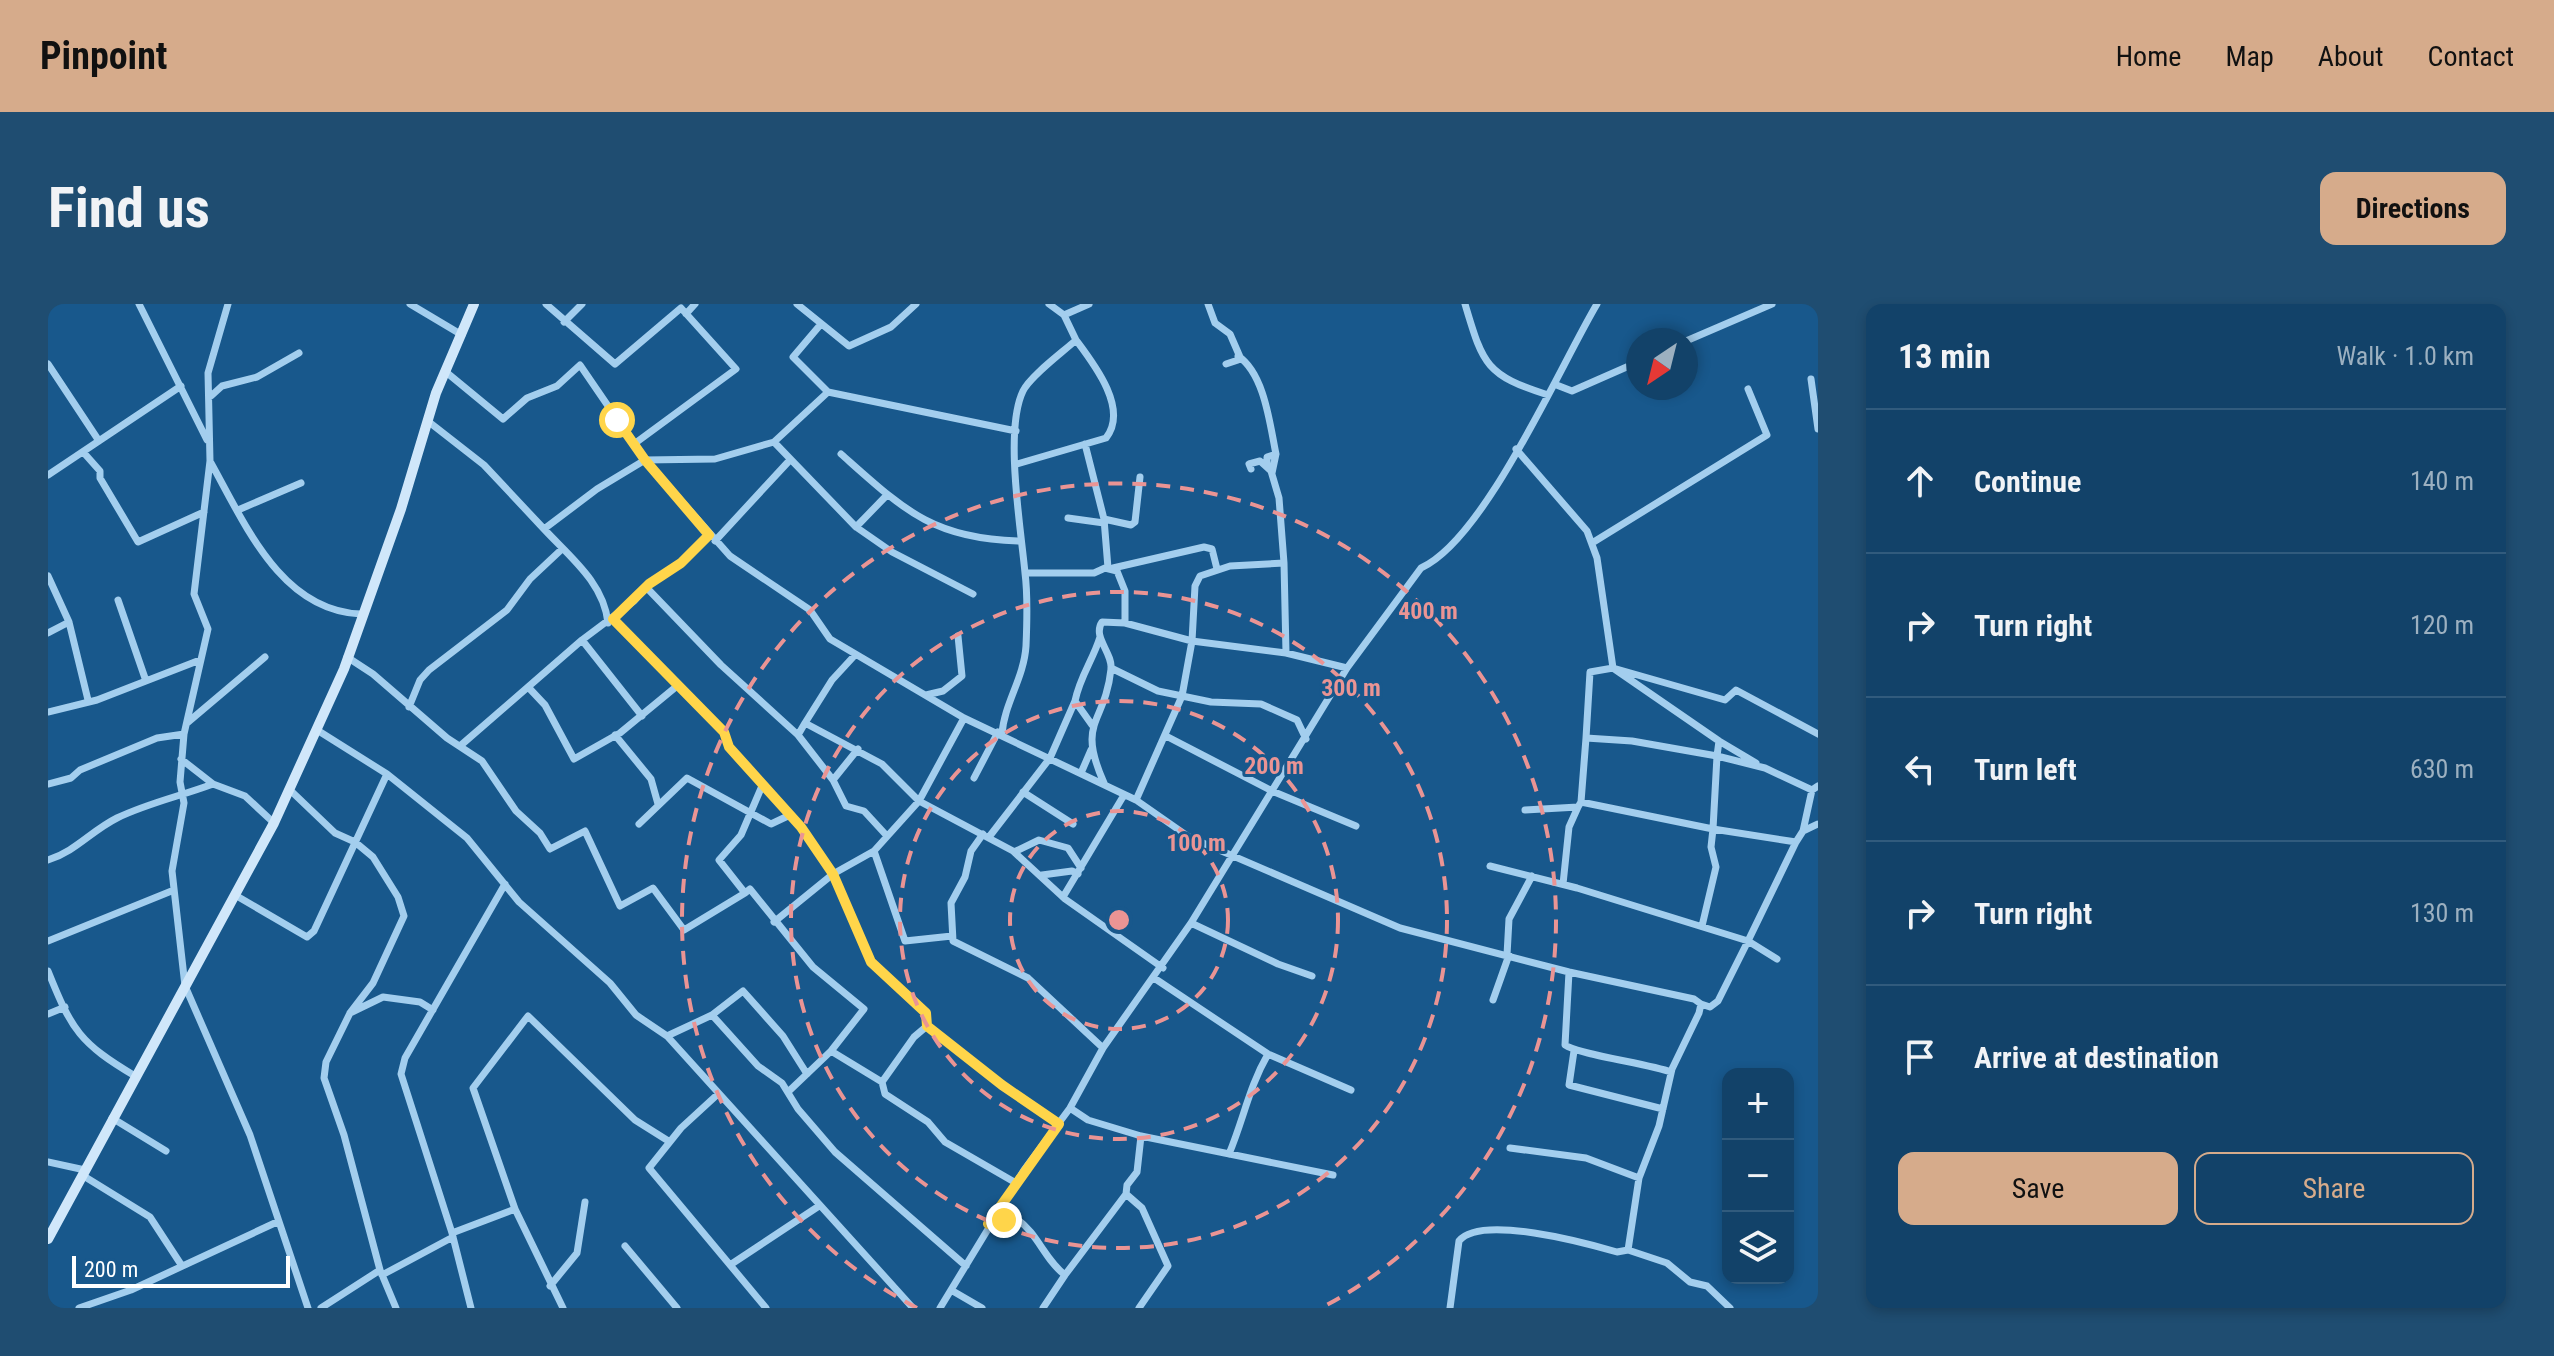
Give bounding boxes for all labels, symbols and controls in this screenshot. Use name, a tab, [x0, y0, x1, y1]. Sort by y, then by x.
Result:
text: Pinpoint	[40, 34, 168, 78]
text: Home	[2116, 40, 2181, 73]
text: Map	[2225, 40, 2274, 73]
text: About	[2318, 40, 2384, 73]
text: Contact	[2428, 40, 2514, 73]
button: Directions	[2320, 172, 2506, 245]
text: Find us	[48, 175, 210, 241]
north arrow	[1626, 328, 1698, 400]
text: 13 min	[1898, 336, 1991, 376]
text: Walk · 1.0 km	[2336, 341, 2474, 371]
route start	[599, 402, 635, 438]
icon: ahead	[1898, 459, 1942, 503]
text: Continue	[1974, 464, 2081, 499]
text: 140 m	[2410, 466, 2474, 496]
text: 400 m	[1398, 597, 1458, 625]
icon: right	[1898, 603, 1942, 647]
text: Turn right	[1974, 608, 2092, 643]
text: 120 m	[2410, 610, 2474, 640]
text: 300 m	[1321, 674, 1381, 702]
icon: left	[1898, 747, 1942, 791]
text: 200 m	[1244, 752, 1304, 780]
text: Turn left	[1974, 752, 2077, 787]
text: 630 m	[2410, 754, 2474, 784]
text: 100 m	[1166, 829, 1226, 857]
icon: right	[1898, 891, 1942, 935]
text: Turn right	[1974, 896, 2092, 931]
text: 130 m	[2410, 898, 2474, 928]
centre of rings	[1105, 906, 1133, 934]
icon: arrive	[1898, 1035, 1942, 1079]
text: Arrive at destination	[1974, 1040, 2219, 1075]
map controls	[1722, 1068, 1794, 1284]
button: +	[1722, 1068, 1794, 1140]
button: −	[1722, 1140, 1794, 1212]
button: Save	[1898, 1152, 2178, 1225]
button: Share	[2194, 1152, 2474, 1225]
route end	[986, 1202, 1022, 1238]
button: layers	[1722, 1212, 1794, 1284]
scale bar	[72, 1252, 290, 1288]
text: 200 m	[84, 1257, 138, 1282]

